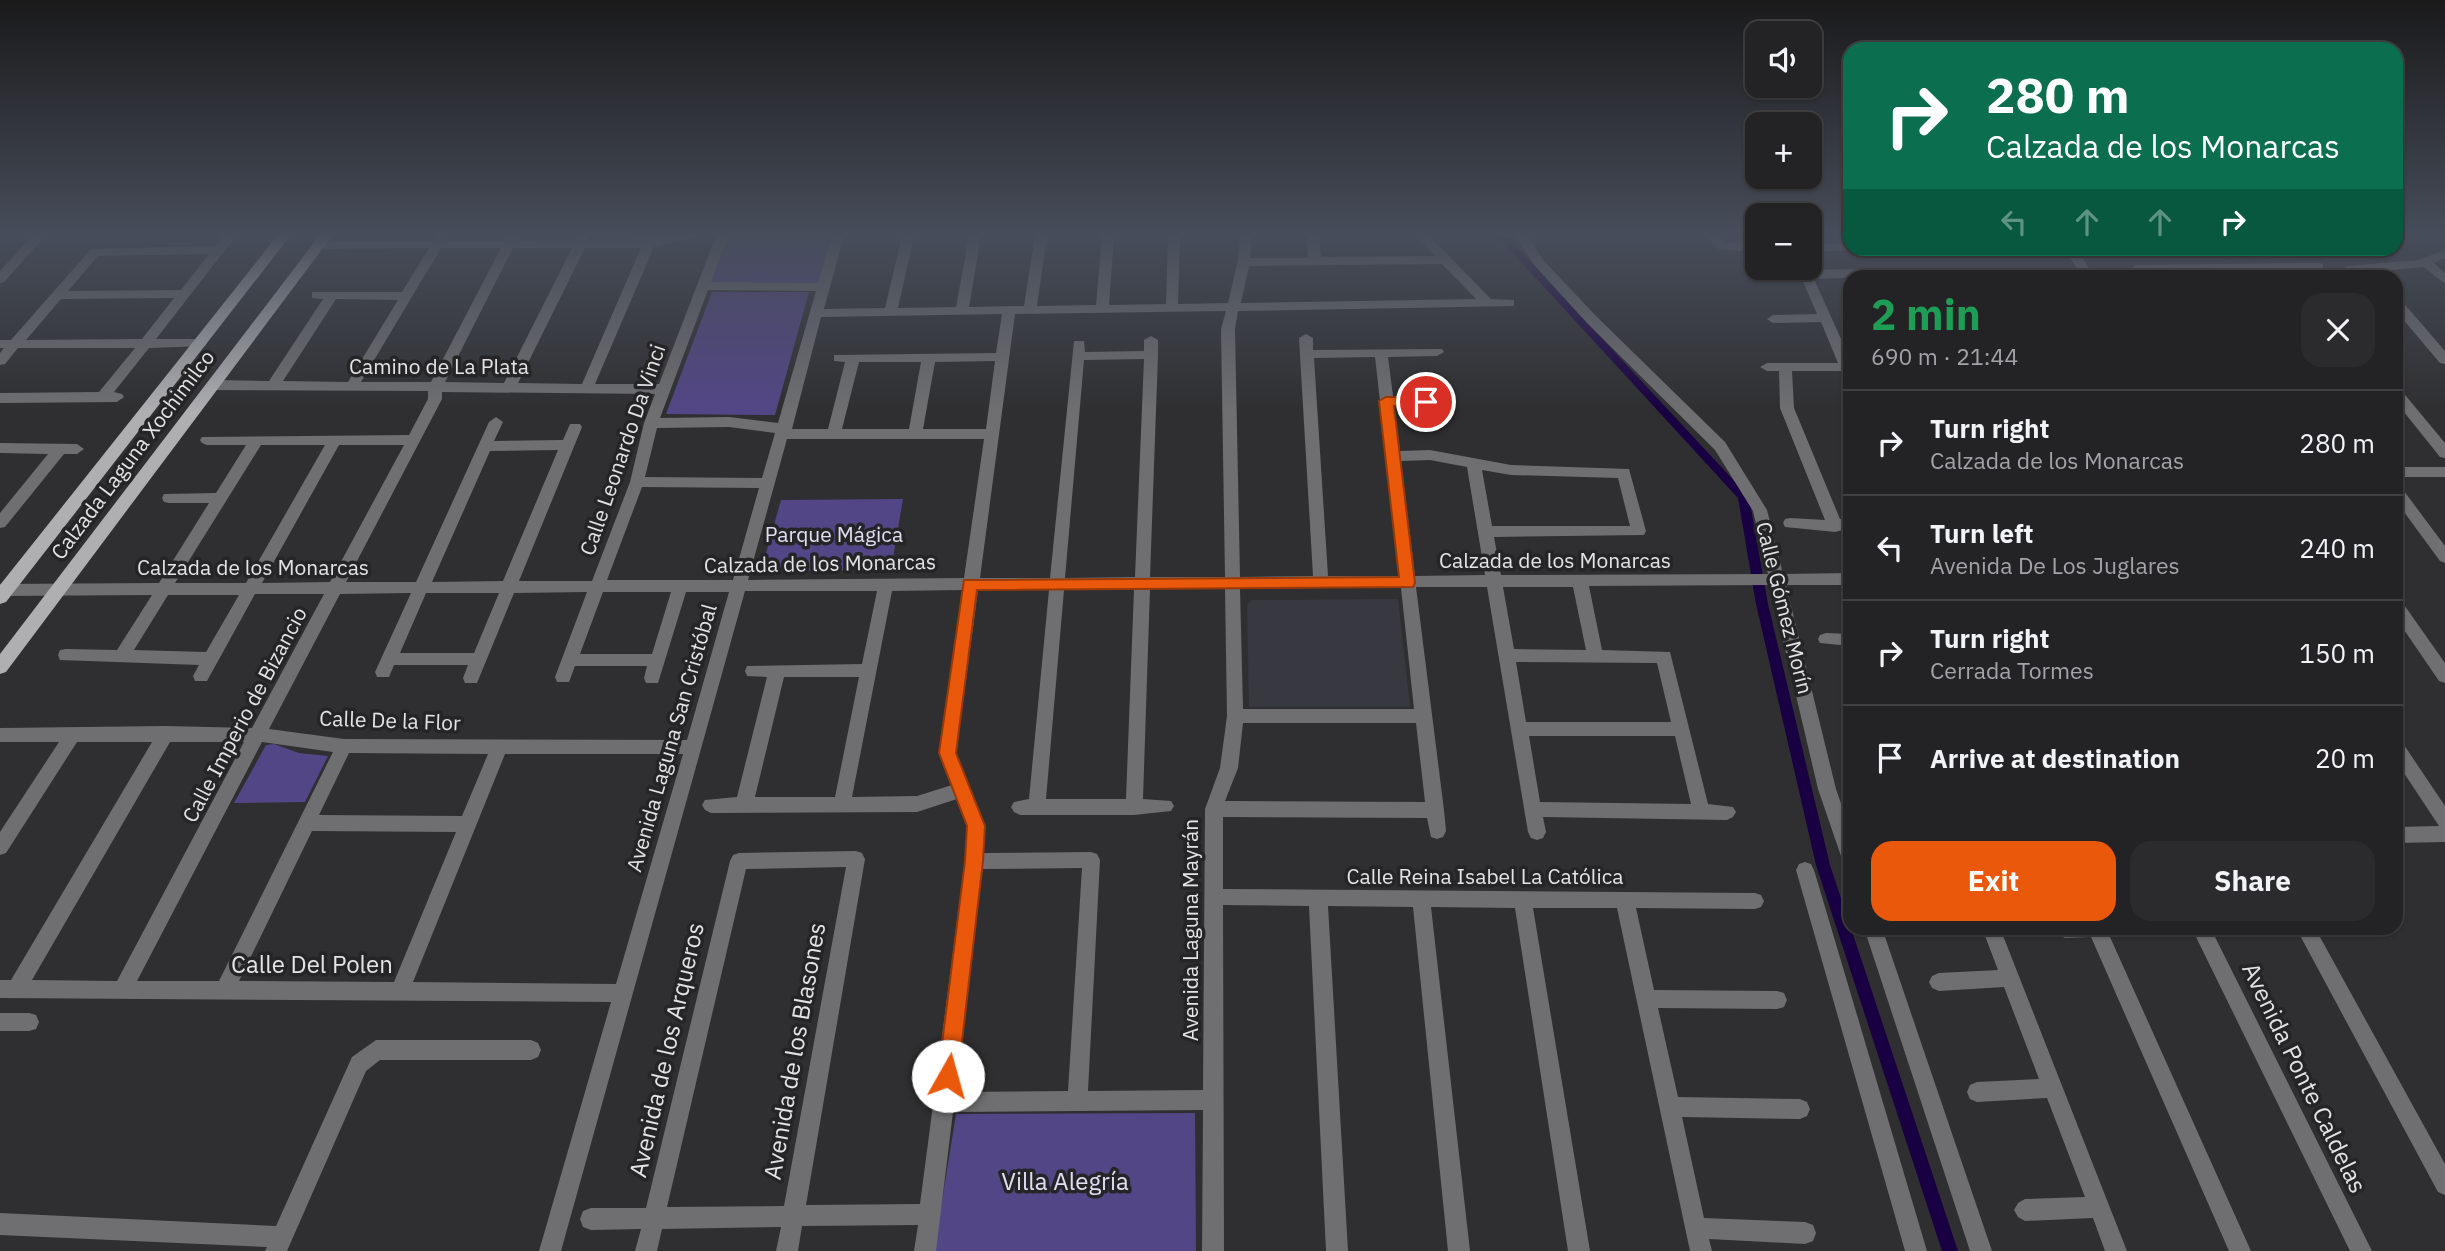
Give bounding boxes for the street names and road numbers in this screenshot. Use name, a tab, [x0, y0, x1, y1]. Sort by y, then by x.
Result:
street label: Calle Leonardo Da Vinci	[573, 340, 671, 559]
street label: Calzada Laguna Xochimilco	[44, 344, 220, 565]
street label: Camino de La Plata	[349, 352, 529, 380]
street label: Calle Gómez Morín	[1750, 519, 1820, 697]
street label: Calzada de los Monarcas	[1439, 546, 1671, 574]
street label: Calzada de los Monarcas	[704, 547, 936, 579]
street label: Calzada de los Monarcas	[137, 553, 369, 581]
street label: Avenida Laguna San Cristóbal	[619, 600, 723, 875]
street label: Calle Imperio de Bizancio	[175, 602, 313, 827]
street label: Calle De la Flor	[319, 704, 461, 736]
street label: Avenida Laguna Mayrán	[1176, 819, 1204, 1041]
street label: Calle Reina Isabel La Católica	[1347, 862, 1624, 890]
street label: Avenida de los Arqueros	[621, 919, 711, 1180]
street label: Avenida de los Blasones	[756, 920, 832, 1182]
street label: Calle Del Polen	[231, 948, 393, 980]
street label: Avenida Ponte Caldelas	[2235, 957, 2375, 1198]

